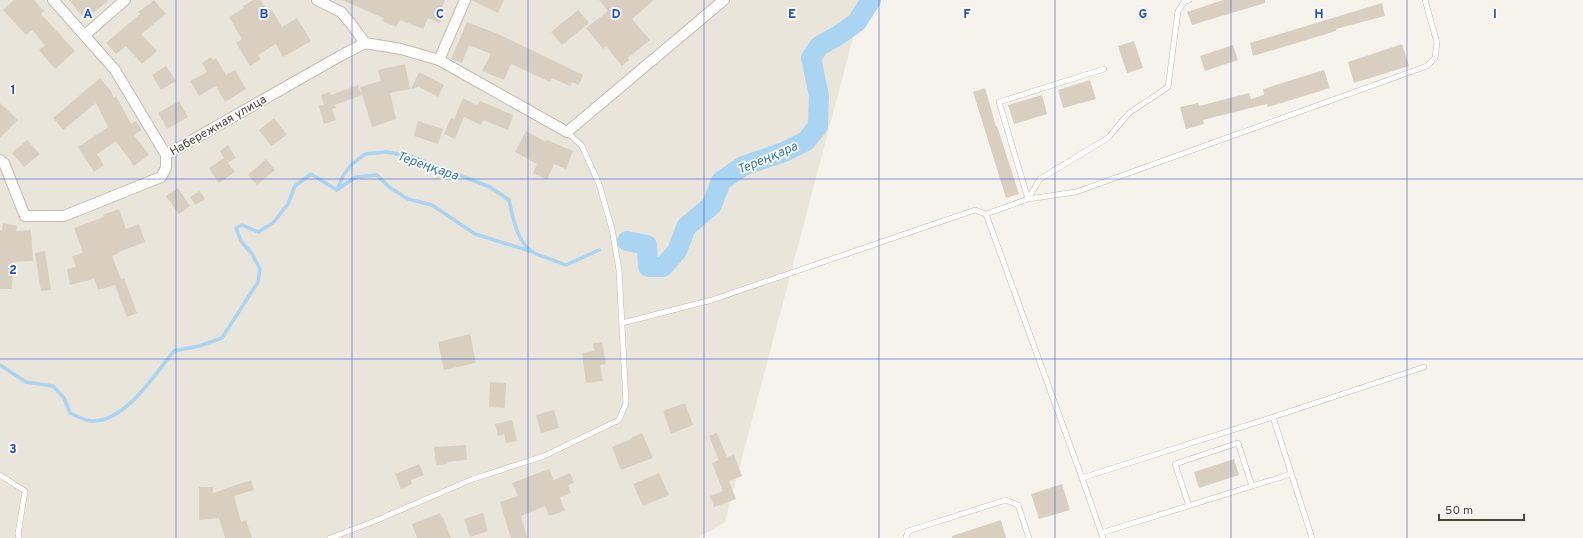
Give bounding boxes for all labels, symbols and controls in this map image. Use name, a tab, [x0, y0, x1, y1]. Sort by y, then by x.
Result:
text: A	[83, 7, 93, 23]
text: B	[260, 7, 269, 23]
text: C	[436, 7, 444, 23]
text: D	[611, 7, 621, 23]
text: E	[788, 7, 796, 23]
text: F	[963, 7, 971, 23]
text: G	[1139, 7, 1148, 23]
text: H	[1314, 7, 1324, 23]
text: I	[1493, 7, 1497, 23]
text: 1	[10, 83, 16, 99]
street label: Набережная улица	[167, 92, 270, 160]
water label: Тереңқара	[735, 139, 800, 179]
water label: Тереңқара	[395, 149, 460, 185]
text: 2	[9, 263, 17, 279]
text: 3	[9, 442, 17, 458]
scale bar	[1439, 496, 1524, 522]
text: 50 m	[1445, 503, 1473, 519]

